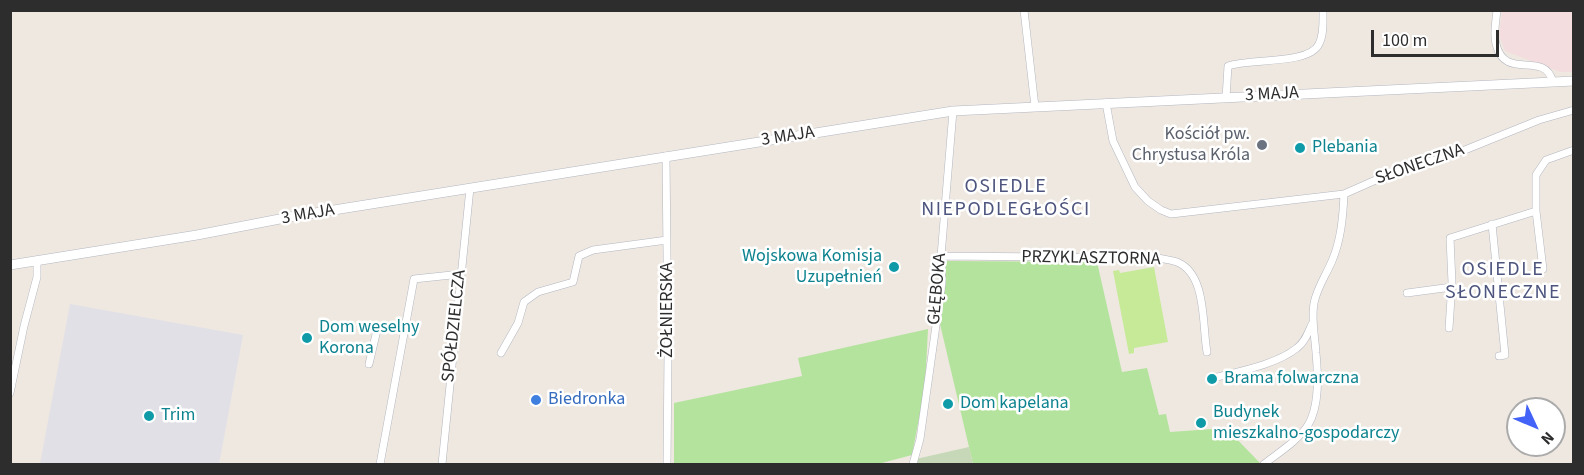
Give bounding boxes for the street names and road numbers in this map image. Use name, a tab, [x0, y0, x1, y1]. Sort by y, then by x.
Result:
street label: 3 MAJA	[1245, 83, 1299, 107]
street label: 3 MAJA	[760, 122, 816, 152]
street label: SŁONECZNA	[1373, 140, 1467, 190]
street label: 3 MAJA	[280, 200, 336, 230]
street label: PRZYKLASZTORNA	[1021, 247, 1161, 271]
street label: GŁĘBOKA	[924, 252, 952, 326]
street label: ŻOŁNIERSKA	[657, 262, 679, 358]
street label: SPÓŁDZIELCZA	[438, 269, 472, 383]

